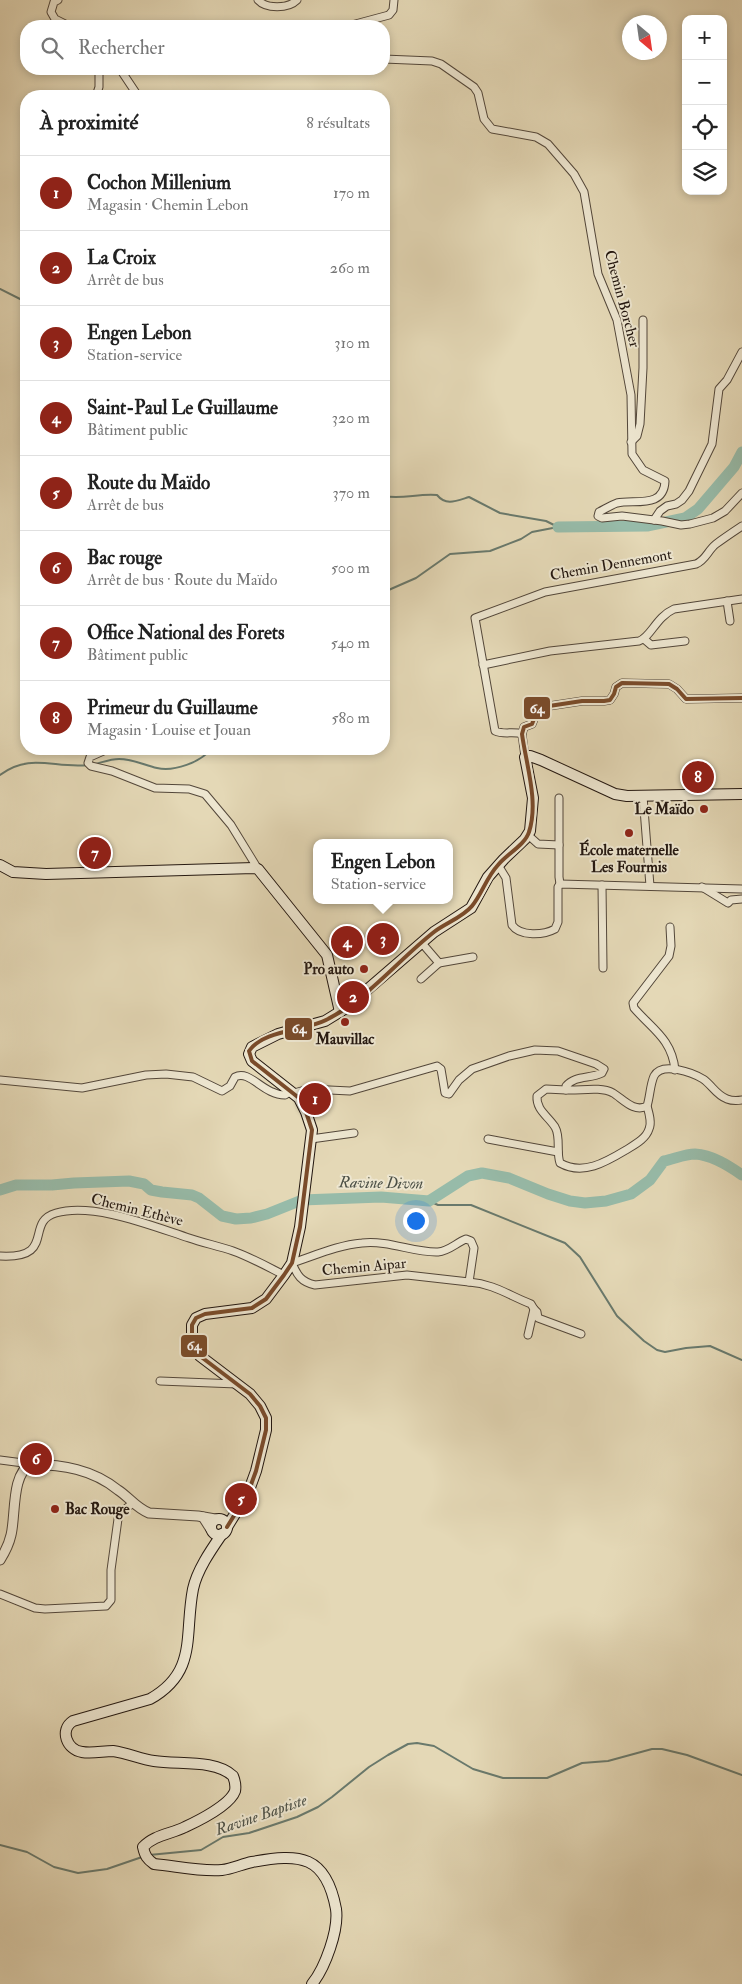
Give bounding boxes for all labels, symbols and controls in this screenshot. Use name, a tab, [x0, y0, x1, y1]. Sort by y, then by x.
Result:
north arrow	[622, 15, 667, 60]
map controls	[682, 15, 727, 195]
button: +	[682, 15, 727, 60]
search box	[20, 20, 390, 75]
icon: search	[38, 34, 66, 62]
text: Rechercher	[78, 36, 165, 60]
button: −	[682, 60, 727, 105]
button: locate	[682, 105, 727, 150]
text: À proximité	[40, 109, 138, 136]
text: 8 résultats	[306, 113, 370, 133]
button: layers	[682, 150, 727, 195]
text: Cochon Millenium	[87, 171, 231, 195]
text: 1	[53, 183, 59, 203]
text: 170 m	[333, 183, 370, 203]
text: Magasin · Chemin Lebon	[87, 195, 248, 215]
text: La Croix	[87, 246, 156, 270]
street label: Chemin Borcher	[600, 248, 644, 350]
text: 2	[52, 258, 60, 278]
text: 260 m	[330, 258, 370, 278]
text: Arrêt de bus	[87, 270, 164, 290]
text: Engen Lebon	[87, 321, 192, 345]
text: 3	[53, 333, 59, 353]
text: 310 m	[334, 333, 370, 353]
text: Station-service	[87, 345, 182, 365]
text: Saint-Paul Le Guillaume	[87, 396, 278, 420]
text: 4	[52, 408, 60, 428]
text: 320 m	[332, 408, 370, 428]
text: Bâtiment public	[87, 420, 188, 440]
text: Route du Maïdo	[87, 471, 210, 495]
text: 5	[52, 483, 60, 503]
text: 370 m	[333, 483, 370, 503]
text: Arrêt de bus	[87, 495, 164, 515]
street label: Chemin Dennemont	[549, 545, 673, 585]
text: Bac rouge	[87, 546, 162, 570]
text: 6	[52, 558, 60, 578]
text: 500 m	[331, 558, 370, 578]
text: Arrêt de bus · Route du Maïdo	[87, 570, 277, 590]
text: Office National des Forets	[87, 621, 285, 645]
text: 7	[52, 633, 60, 653]
text: 540 m	[331, 633, 370, 653]
text: Bâtiment public	[87, 645, 188, 665]
text: Primeur du Guillaume	[87, 696, 258, 720]
line badge: 64	[523, 696, 551, 720]
text: 64	[530, 700, 546, 717]
text: 8	[52, 708, 60, 728]
text: 580 m	[331, 708, 370, 728]
text: Magasin · Louise et Jouan	[87, 720, 251, 740]
pin: 8	[682, 758, 714, 796]
place label: Le Maïdo	[635, 800, 695, 819]
marker: Le Maïdo	[698, 803, 710, 815]
marker: École maternelle Les Fourmis	[623, 827, 635, 839]
pin: 7	[79, 834, 111, 872]
popup	[313, 839, 453, 904]
place label: École maternelle Les Fourmis	[579, 839, 680, 877]
text: Engen Lebon	[331, 850, 435, 874]
text: Station-service	[331, 874, 426, 894]
pin: 3	[367, 920, 399, 958]
pin: 4	[331, 923, 363, 961]
place label: Pro auto	[304, 960, 355, 979]
marker: Pro auto	[358, 963, 370, 975]
pin: 2	[337, 978, 369, 1016]
marker: Mauvillac	[339, 1016, 351, 1028]
line badge: 64	[284, 1017, 313, 1041]
text: 64	[292, 1020, 308, 1037]
place label: Mauvillac	[315, 1030, 375, 1049]
pin: 1	[299, 1080, 331, 1118]
water label: Ravine Divon	[338, 1172, 423, 1194]
street label: Chemin Ethève	[89, 1189, 185, 1231]
your location	[403, 1208, 429, 1234]
street label: Chemin Aipar	[321, 1254, 407, 1281]
line badge: 64	[180, 1334, 208, 1358]
text: 64	[187, 1337, 203, 1354]
pin: 6	[20, 1440, 52, 1478]
pin: 5	[225, 1480, 257, 1518]
place label: Bac Rouge	[65, 1500, 130, 1520]
marker: Bac Rouge	[49, 1503, 61, 1515]
water label: Ravine Baptiste	[212, 1790, 310, 1840]

